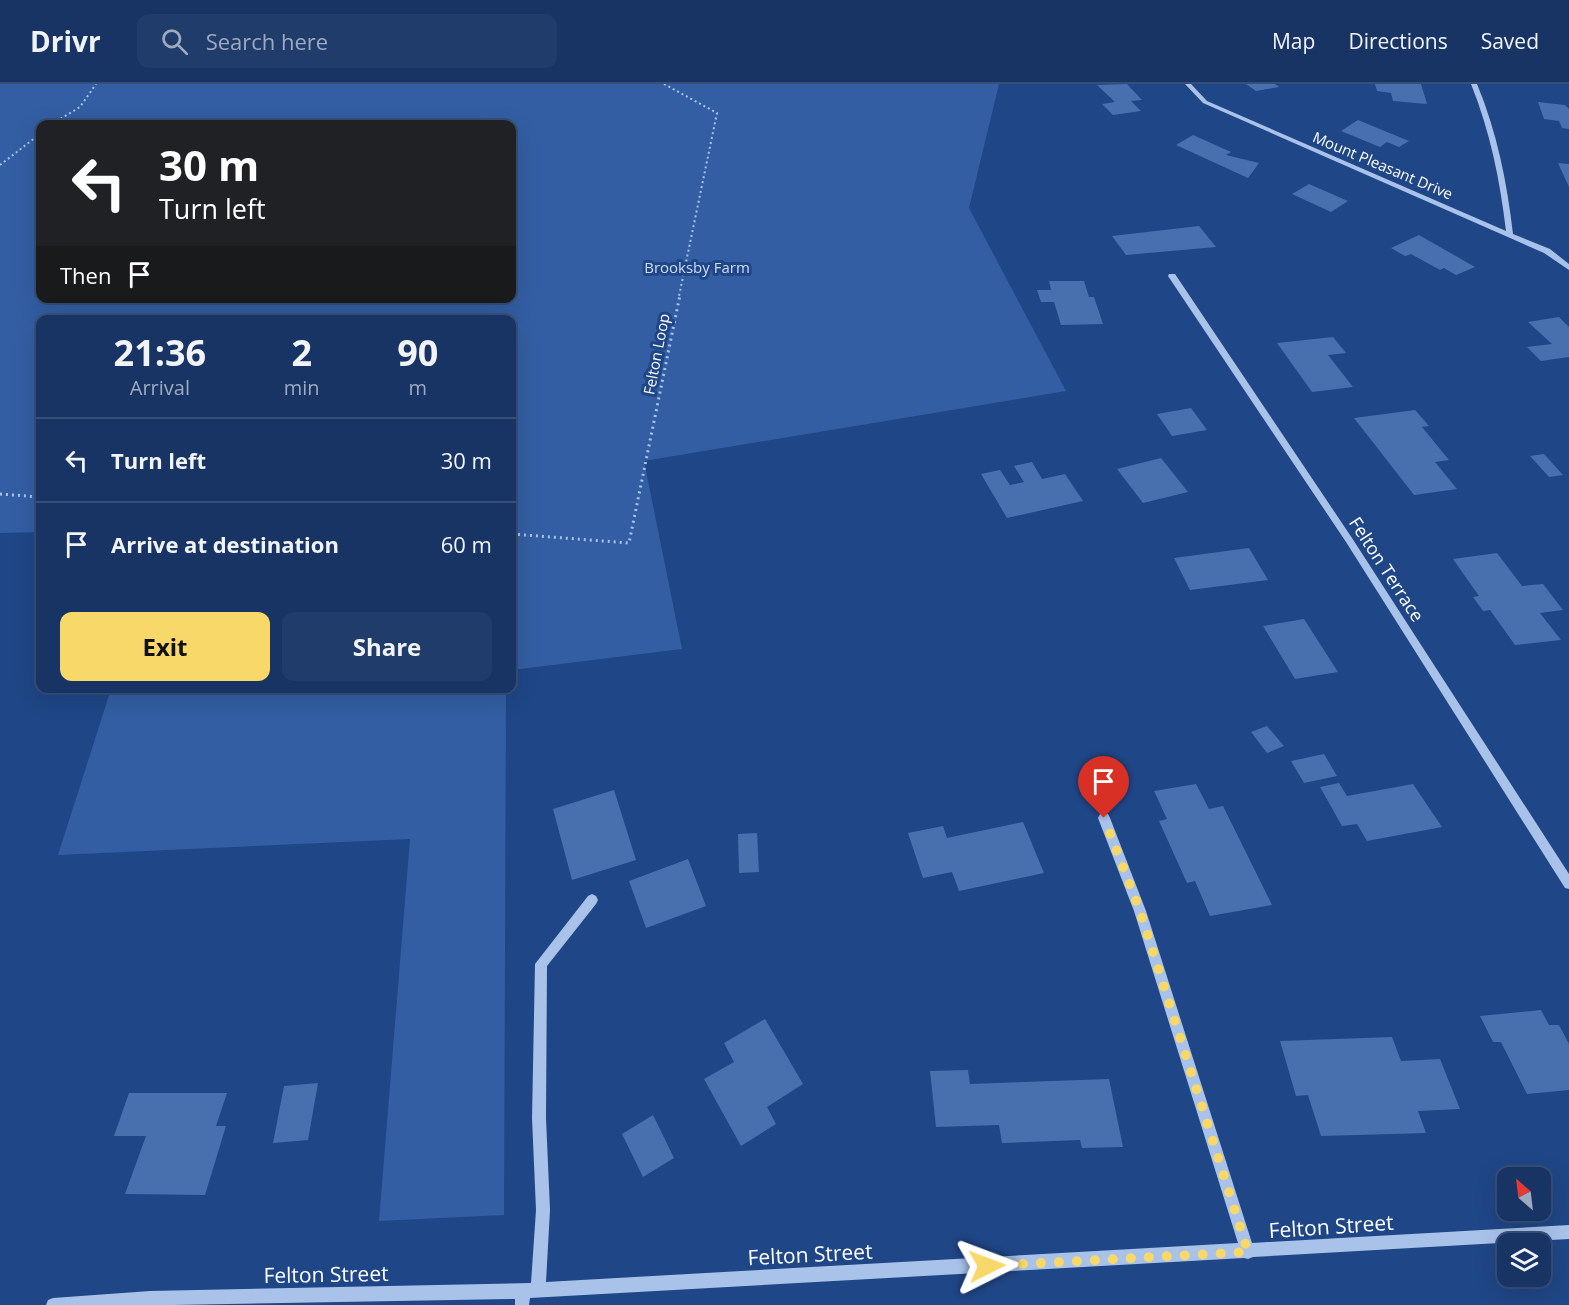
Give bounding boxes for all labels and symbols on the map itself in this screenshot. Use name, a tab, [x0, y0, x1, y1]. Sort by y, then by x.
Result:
street label: Mount Pleasant Drive	[1310, 126, 1456, 204]
park label: Brooksby Farm	[644, 257, 750, 277]
street label: Felton Loop	[638, 312, 674, 396]
street label: Felton Terrace	[1344, 512, 1430, 626]
pin	[1078, 756, 1129, 818]
north arrow	[1497, 1167, 1551, 1221]
street label: Felton Street	[1268, 1208, 1394, 1244]
position arrow	[955, 1234, 1019, 1298]
street label: Felton Street	[747, 1237, 873, 1271]
street label: Felton Street	[263, 1259, 389, 1289]

